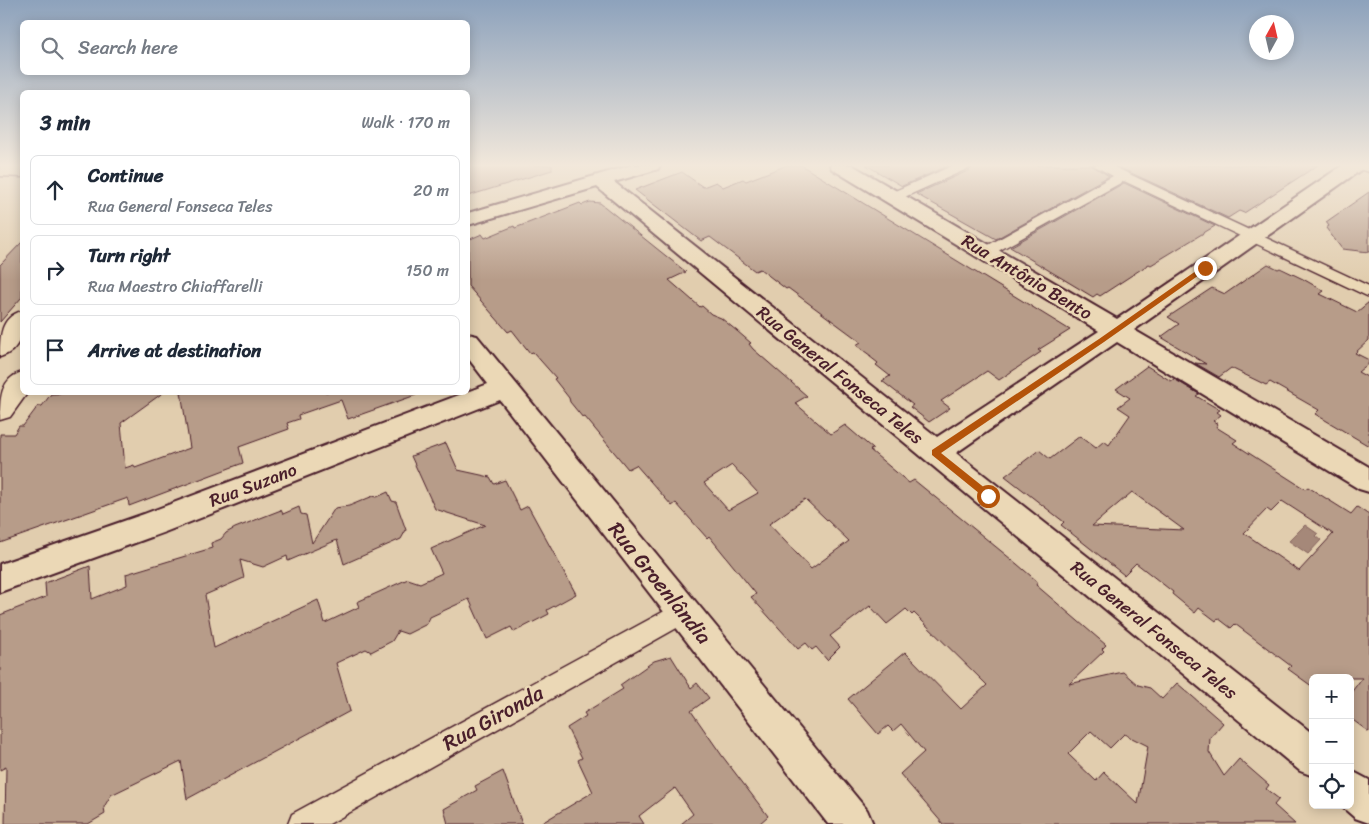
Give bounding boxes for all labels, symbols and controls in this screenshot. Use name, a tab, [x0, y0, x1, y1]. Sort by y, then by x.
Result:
north arrow	[1249, 15, 1294, 60]
search box	[20, 20, 470, 75]
text: Search here	[78, 31, 178, 64]
icon: search	[38, 34, 66, 62]
text: 3 min	[40, 104, 90, 142]
text: Walk · 170 m	[361, 108, 450, 137]
text: Continue	[88, 159, 164, 192]
icon: ahead	[41, 176, 69, 204]
text: 20 m	[413, 176, 449, 205]
text: Rua General Fonseca Teles	[88, 192, 273, 221]
street label: Rua Antônio Bento	[955, 225, 1099, 329]
text: Turn right	[88, 239, 170, 272]
icon: right	[41, 256, 69, 284]
text: 150 m	[406, 256, 449, 285]
route end	[1194, 257, 1217, 280]
text: Rua Maestro Chiaffarelli	[88, 272, 262, 301]
street label: Rua General Fonseca Teles	[749, 297, 931, 453]
text: Arrive at destination	[88, 334, 261, 367]
icon: arrive	[41, 336, 69, 364]
street label: Rua Suzano	[204, 454, 302, 516]
route start	[977, 485, 1000, 508]
street label: Rua Groenlândia	[598, 513, 722, 653]
street label: Rua General Fonseca Teles	[1063, 552, 1245, 708]
street label: Rua Gironda	[435, 674, 551, 762]
map controls	[1309, 674, 1354, 809]
button: +	[1309, 674, 1354, 719]
button: −	[1309, 719, 1354, 764]
button: locate	[1309, 764, 1354, 809]

